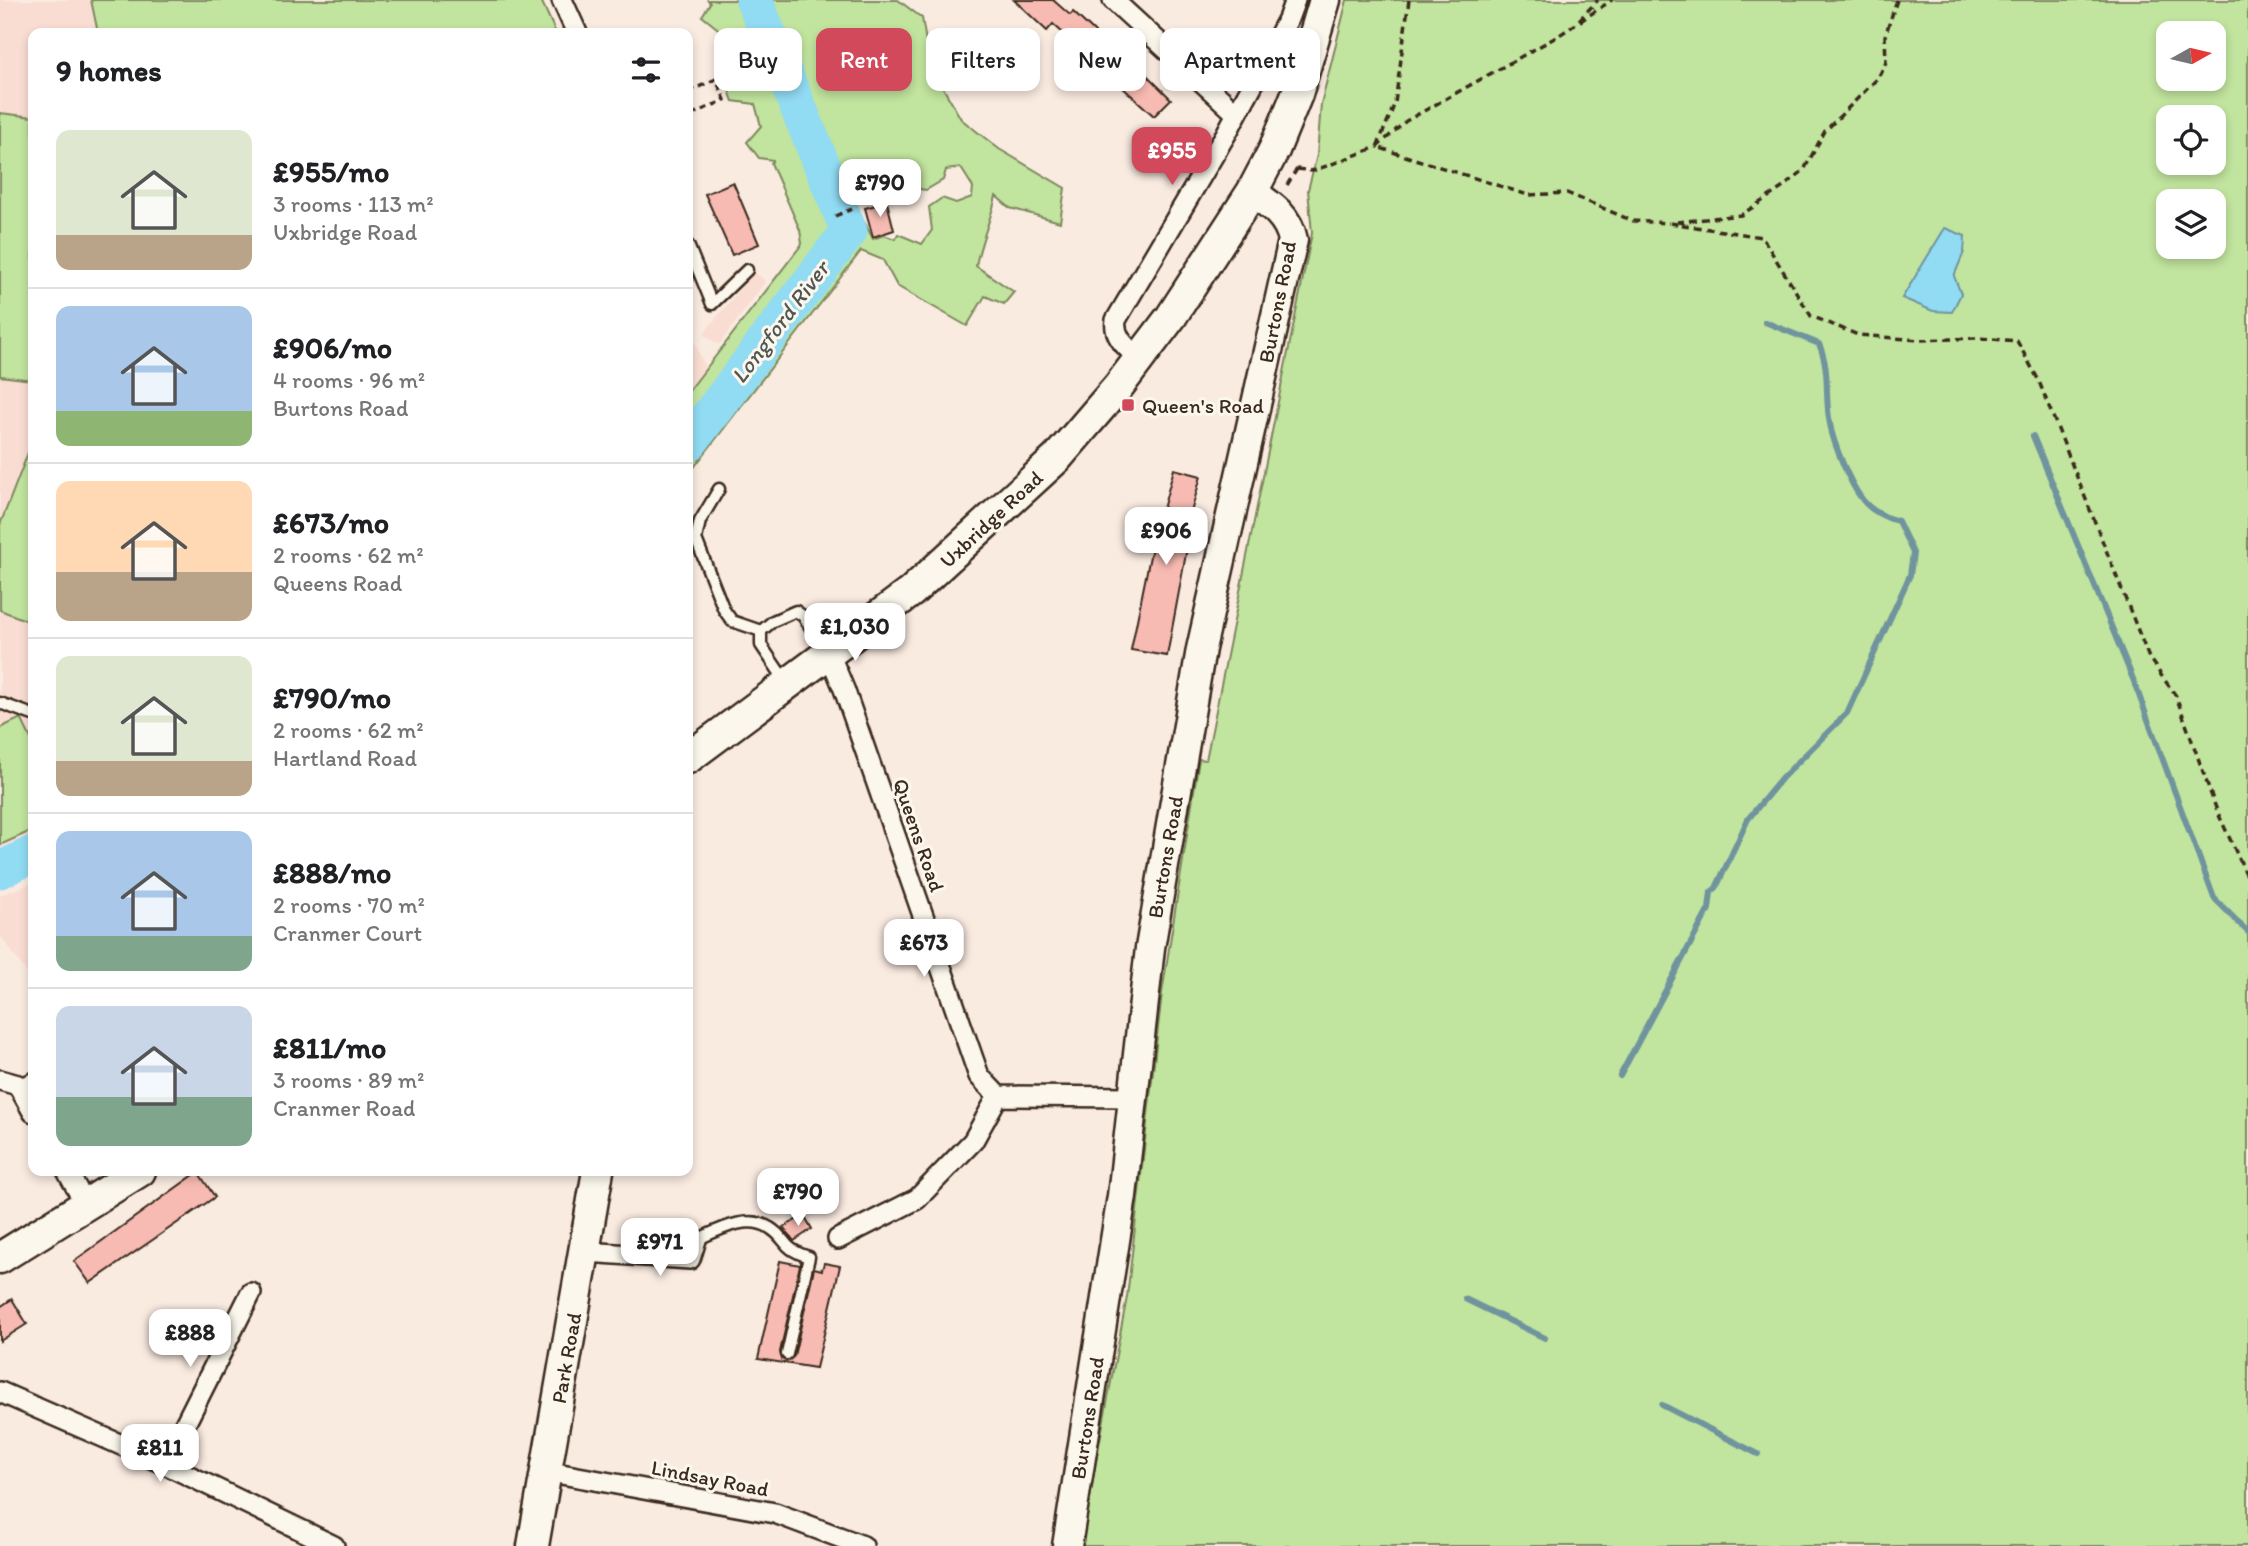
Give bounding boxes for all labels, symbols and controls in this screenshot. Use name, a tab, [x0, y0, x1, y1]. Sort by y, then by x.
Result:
north arrow	[2156, 21, 2226, 91]
map controls	[2156, 21, 2226, 259]
chip: Buy	[714, 28, 802, 91]
chip: Rent	[816, 28, 912, 91]
chip: Filters	[926, 28, 1040, 91]
chip: New	[1054, 28, 1146, 91]
chip: Apartment	[1160, 28, 1320, 91]
icon: filters	[627, 51, 665, 89]
text: 9 homes	[56, 52, 162, 89]
button: locate	[2156, 105, 2226, 175]
pin: £955	[1131, 128, 1213, 187]
text: £955	[1148, 136, 1196, 164]
text: £955/mo	[273, 153, 389, 190]
icon: home	[112, 158, 196, 242]
pin: £790	[839, 160, 921, 219]
text: £790	[855, 168, 905, 196]
button: layers	[2156, 189, 2226, 259]
text: 3 rooms · 113 m²	[273, 190, 434, 218]
text: Uxbridge Road	[273, 218, 417, 246]
street label: Burtons Road	[1253, 239, 1301, 365]
water label: Longford River	[725, 253, 837, 389]
text: £906/mo	[273, 329, 392, 366]
icon: home	[112, 334, 196, 418]
text: 4 rooms · 96 m²	[273, 366, 425, 394]
place label: Queen's Road	[1142, 393, 1264, 418]
text: Burtons Road	[273, 394, 408, 422]
marker: Queen's Road	[1120, 397, 1136, 413]
street label: Uxbridge Road	[934, 465, 1048, 573]
text: £673/mo	[273, 504, 389, 541]
pin: £906	[1125, 508, 1207, 567]
icon: home	[112, 509, 196, 593]
text: £906	[1141, 516, 1191, 544]
text: 2 rooms · 62 m²	[273, 541, 424, 569]
text: Queens Road	[273, 569, 402, 597]
pin: £1,030	[798, 604, 912, 663]
text: £1,030	[820, 612, 890, 640]
text: £790/mo	[273, 679, 391, 716]
icon: home	[112, 684, 196, 768]
text: 2 rooms · 62 m²	[273, 716, 424, 744]
text: Hartland Road	[273, 744, 417, 772]
street label: Queens Road	[888, 775, 950, 895]
street label: Burtons Road	[1142, 794, 1188, 920]
text: £888/mo	[273, 854, 391, 891]
icon: home	[112, 859, 196, 943]
text: 2 rooms · 70 m²	[273, 891, 425, 919]
text: Cranmer Court	[273, 919, 422, 947]
pin: £673	[883, 920, 965, 979]
text: £673	[900, 928, 948, 956]
text: £811/mo	[273, 1029, 386, 1066]
icon: home	[112, 1034, 196, 1118]
text: 3 rooms · 89 m²	[273, 1066, 424, 1094]
text: Cranmer Road	[273, 1094, 415, 1122]
pin: £790	[757, 1168, 839, 1228]
text: £790	[773, 1177, 823, 1205]
pin: £971	[619, 1218, 701, 1278]
text: £971	[637, 1227, 683, 1255]
pin: £888	[149, 1310, 231, 1369]
street label: Park Road	[546, 1310, 586, 1405]
text: £888	[165, 1318, 215, 1346]
street label: Burtons Road	[1065, 1355, 1109, 1481]
pin: £811	[119, 1424, 201, 1484]
text: £811	[137, 1433, 183, 1461]
street label: Lindsay Road	[649, 1454, 771, 1502]

